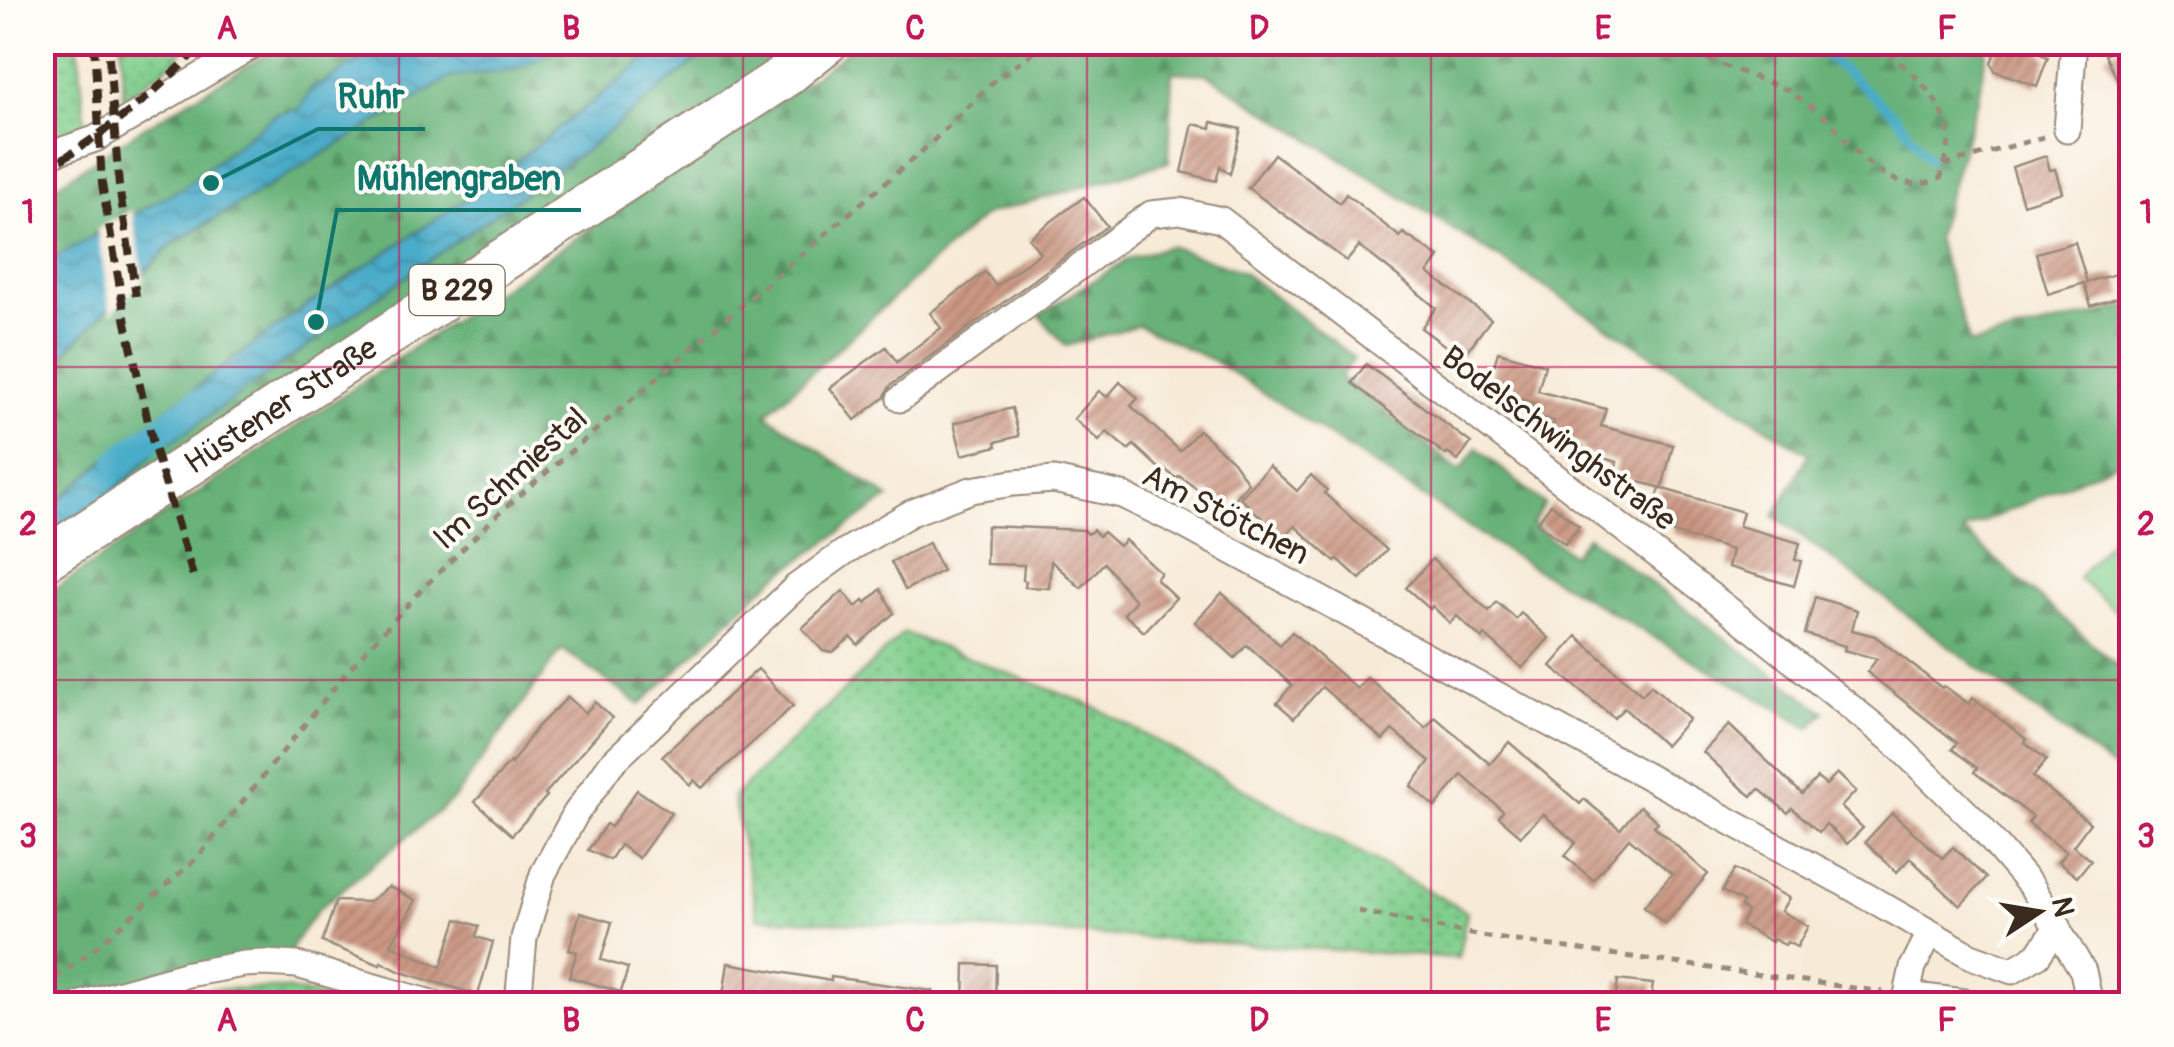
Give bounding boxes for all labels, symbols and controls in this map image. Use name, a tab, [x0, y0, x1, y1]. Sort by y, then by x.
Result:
text: A	[217, 9, 238, 49]
text: B	[562, 9, 580, 49]
text: C	[905, 9, 925, 49]
text: D	[1249, 9, 1269, 49]
text: E	[1595, 9, 1612, 49]
text: F	[1937, 9, 1957, 49]
callout: Ruhr	[318, 64, 425, 129]
text: Ruhr	[338, 75, 405, 119]
callout: Mühlengraben	[337, 145, 581, 210]
text: Mühlengraben	[357, 157, 561, 201]
text: 1	[22, 193, 34, 233]
text: 1	[2140, 193, 2152, 233]
road number: B 229	[410, 265, 504, 315]
street label: Hüstener Straße	[177, 328, 385, 484]
street label: Bodelschwinghstraße	[1433, 338, 1684, 540]
street label: Im Schmiestal	[425, 399, 596, 558]
street label: Am Stötchen	[1135, 456, 1316, 574]
text: 2	[19, 505, 37, 545]
text: 2	[2137, 505, 2155, 545]
text: 3	[19, 817, 37, 857]
text: 3	[2137, 817, 2155, 857]
north arrow	[1989, 862, 2089, 962]
text: N	[2043, 894, 2081, 920]
text: A	[217, 1001, 238, 1041]
text: B	[562, 1001, 580, 1041]
text: C	[905, 1001, 925, 1041]
text: D	[1249, 1001, 1269, 1041]
text: E	[1595, 1001, 1612, 1041]
text: F	[1937, 1001, 1957, 1041]

